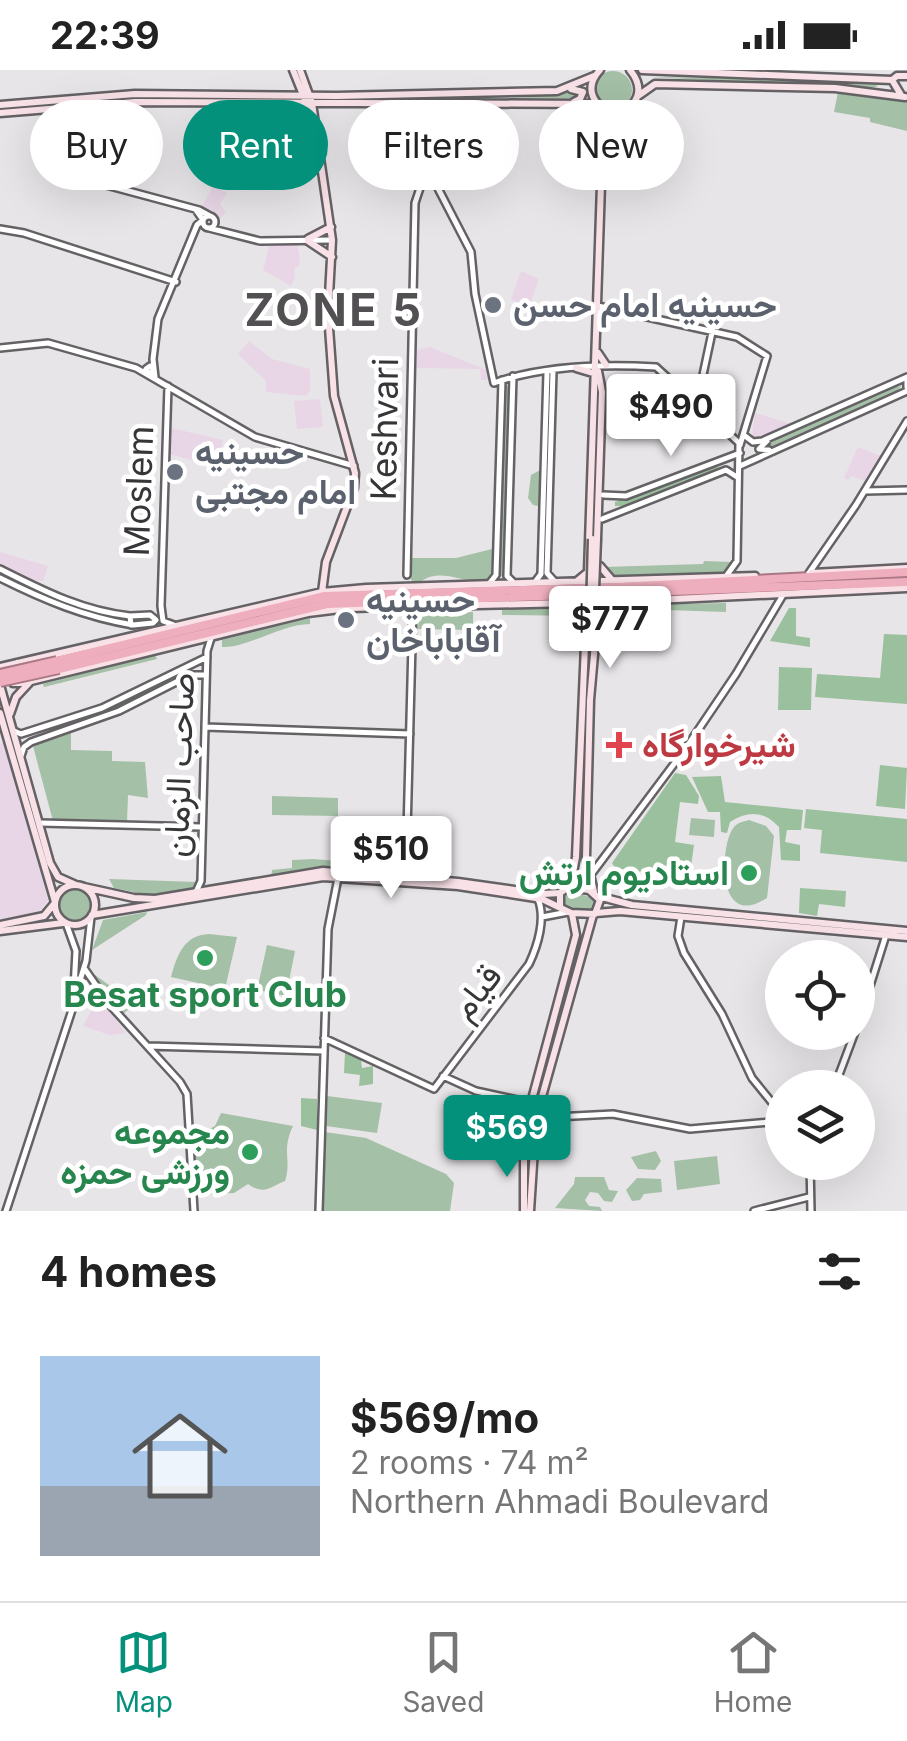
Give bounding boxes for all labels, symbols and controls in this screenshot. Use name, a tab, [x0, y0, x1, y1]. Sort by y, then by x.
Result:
text: 22:39	[50, 12, 160, 58]
chip: Buy	[30, 100, 163, 190]
chip: Rent	[183, 100, 328, 190]
chip: Filters	[348, 100, 519, 190]
chip: New	[539, 100, 684, 190]
district label: ZONE 5	[244, 282, 424, 337]
place label: حسینیه امام حسن	[513, 283, 777, 328]
marker: حسینیه امام حسن	[482, 294, 504, 316]
street label: Keshvari	[362, 357, 406, 501]
pin: $490	[612, 374, 730, 459]
text: $490	[629, 387, 713, 426]
street label: Moslem	[115, 425, 161, 557]
place label: حسینیه امام مجتبی	[195, 430, 356, 515]
marker: حسینیه امام مجتبی	[164, 461, 186, 483]
place label: حسینیه آقاباباخان	[366, 578, 503, 661]
pin: $777	[551, 586, 669, 671]
text: $777	[571, 599, 649, 638]
marker: حسینیه آقاباباخان	[335, 609, 357, 631]
street label: صاحب الزمان	[154, 672, 204, 858]
place label: شیرخوارگاه	[642, 723, 796, 767]
marker: شیرخوارگاه	[606, 732, 632, 758]
pin: $510	[332, 816, 450, 901]
text: $510	[353, 829, 429, 868]
place label: استادیوم ارتش	[519, 851, 729, 896]
marker: استادیوم ارتش	[738, 862, 760, 884]
map controls	[765, 940, 875, 1180]
button: locate	[765, 940, 875, 1050]
marker: Besat sport Club	[194, 947, 216, 969]
street label: قیام	[441, 955, 512, 1029]
place label: Besat sport Club	[63, 973, 347, 1015]
button: layers	[765, 1070, 875, 1180]
pin: $569	[448, 1095, 566, 1180]
text: $569	[466, 1108, 548, 1147]
place label: مجموعه ورزشی حمزه	[60, 1110, 230, 1194]
marker: مجموعه ورزشی حمزه	[239, 1141, 261, 1163]
icon: filters	[812, 1244, 867, 1299]
text: 4 homes	[40, 1246, 217, 1297]
text: $569/mo	[350, 1392, 539, 1443]
icon: home	[120, 1396, 240, 1516]
text: 2 rooms · 74 m²	[350, 1443, 589, 1482]
text: Northern Ahmadi Boulevard	[350, 1482, 769, 1521]
tab: Map	[115, 1625, 173, 1719]
tab: Saved	[402, 1625, 484, 1719]
tab: Home	[714, 1625, 792, 1719]

